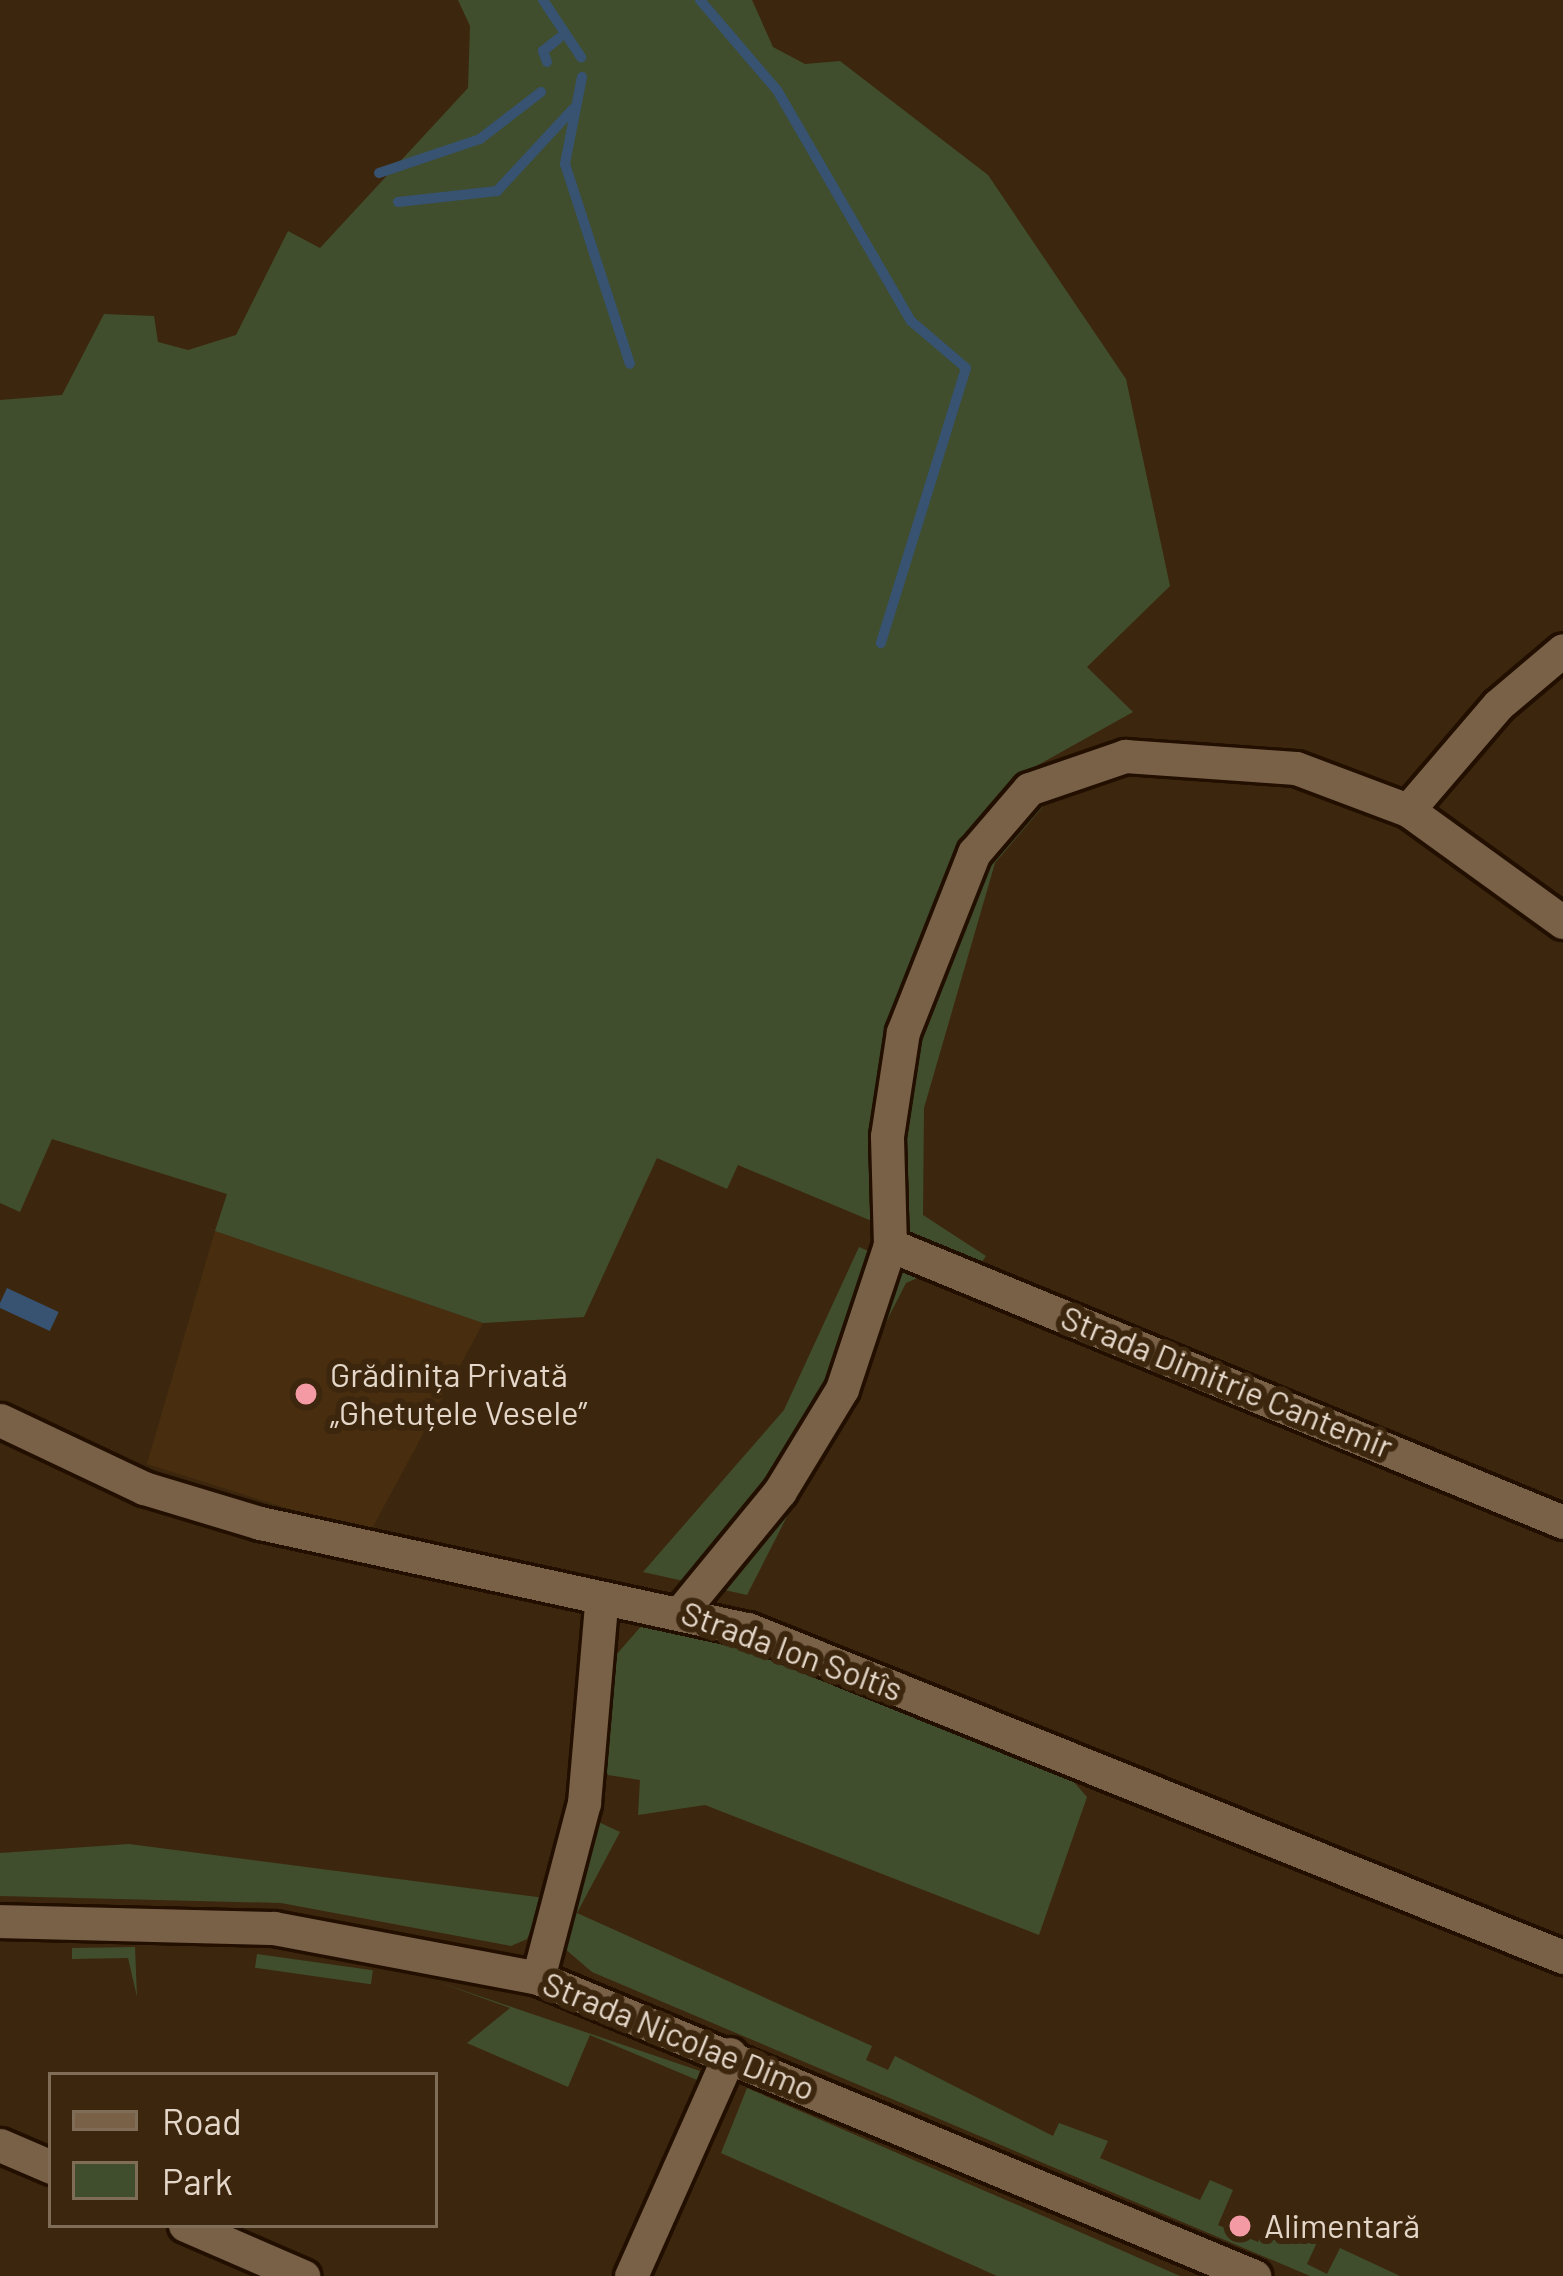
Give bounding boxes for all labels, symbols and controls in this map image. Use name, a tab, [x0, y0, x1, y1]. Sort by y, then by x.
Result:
street label: Strada Dimitrie Cantemir	[1055, 1297, 1399, 1467]
place label: Grădinița Privată „Ghetuțele Vesele”	[330, 1355, 587, 1433]
marker: Grădinița Privată „Ghetuțele Vesele”	[293, 1381, 319, 1407]
street label: Strada Ion Soltîs	[676, 1593, 908, 1709]
street label: Strada Nicolae Dimo	[537, 1963, 821, 2109]
legend	[48, 2072, 438, 2228]
text: Road	[162, 2099, 242, 2142]
text: Park	[162, 2159, 233, 2202]
place label: Alimentară	[1264, 2206, 1420, 2246]
marker: Alimentară	[1227, 2213, 1253, 2239]

